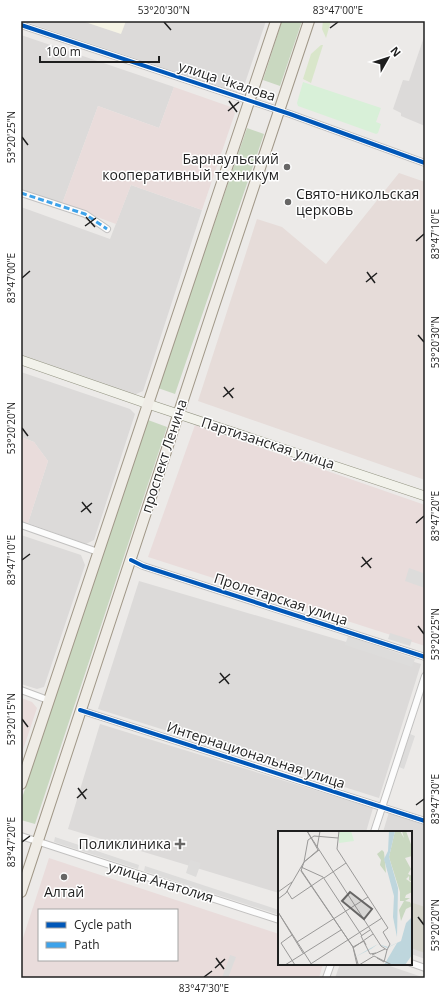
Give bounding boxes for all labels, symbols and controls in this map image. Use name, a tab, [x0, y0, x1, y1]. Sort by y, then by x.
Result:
text: 53°20'30"N	[138, 3, 190, 17]
text: 83°47'00"E	[313, 3, 363, 17]
scale bar	[40, 38, 159, 64]
north arrow	[368, 38, 408, 78]
text: 100 m	[46, 43, 81, 60]
text: N	[388, 43, 405, 60]
street label: улица Чкалова	[176, 56, 278, 105]
text: 53°20'25"N	[4, 111, 18, 163]
place label: Барнаульский кооперативный техникум	[102, 149, 279, 184]
marker: Барнаульский кооперативный техникум	[282, 162, 292, 172]
place label: Свято-никольская церковь	[296, 184, 419, 219]
marker: Свято-никольская церковь	[283, 197, 293, 207]
text: 83°47'10"E	[428, 209, 442, 259]
text: 83°47'00"E	[4, 253, 18, 303]
text: 53°20'30"N	[428, 316, 442, 368]
street label: проспект Ленина	[136, 397, 191, 515]
text: 53°20'20"N	[4, 402, 18, 454]
street label: Партизанская улица	[199, 412, 337, 473]
text: 83°47'20"E	[428, 491, 442, 541]
text: 83°47'10"E	[4, 535, 18, 585]
street label: Пролетарская улица	[212, 568, 350, 629]
text: 53°20'25"N	[428, 608, 442, 660]
text: 53°20'15"N	[4, 693, 18, 745]
street label: Интернациональная улица	[164, 717, 348, 792]
text: 83°47'30"E	[428, 774, 442, 824]
text: 83°47'20"E	[4, 817, 18, 867]
inset map	[278, 831, 412, 965]
place label: Поликлиника	[79, 834, 171, 853]
marker: Поликлиника	[174, 838, 186, 850]
street label: улица Анатолия	[106, 856, 216, 907]
marker: Алтай	[59, 872, 69, 882]
place label: Алтай	[44, 882, 84, 901]
text: 53°20'20"N	[428, 899, 442, 951]
legend	[38, 909, 178, 961]
text: Cycle path	[74, 916, 132, 933]
text: Path	[74, 936, 100, 953]
text: 83°47'30"E	[179, 981, 229, 995]

